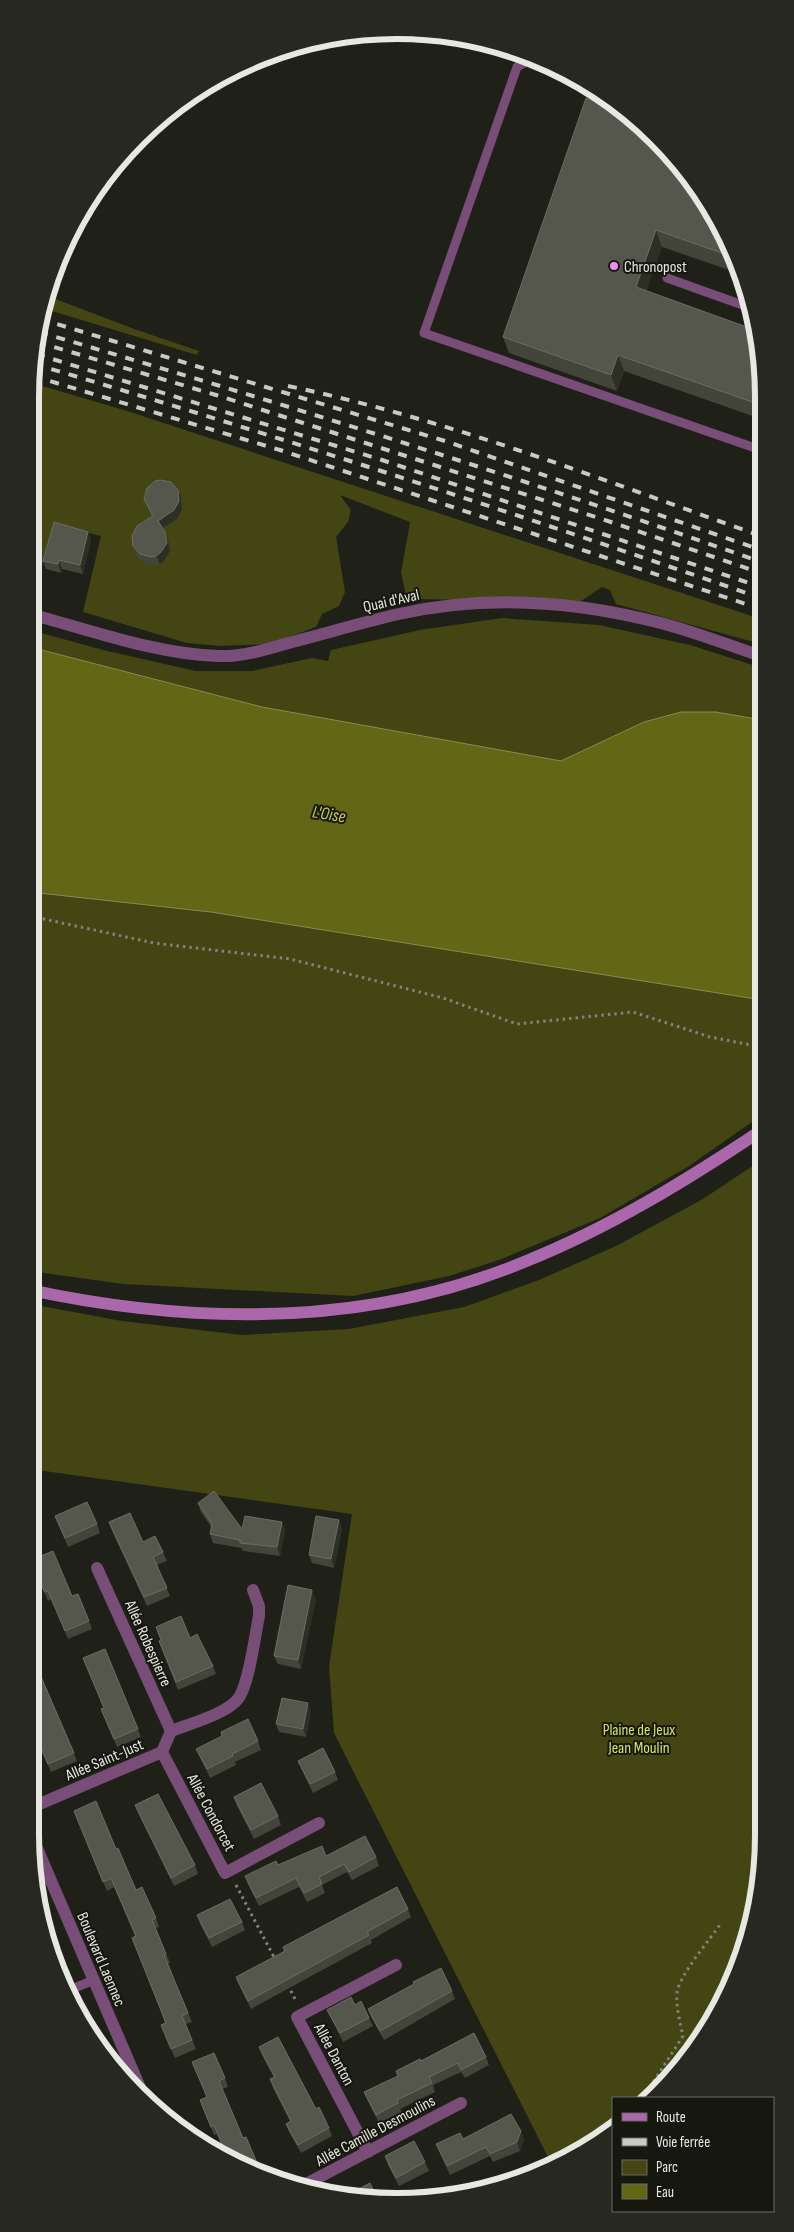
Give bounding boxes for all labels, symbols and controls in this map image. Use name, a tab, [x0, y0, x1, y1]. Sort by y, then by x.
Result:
place label: Chronopost	[624, 258, 687, 277]
marker: Chronopost	[608, 260, 620, 272]
street label: Quai d'Aval	[361, 586, 421, 617]
water label: L'Oise	[311, 801, 347, 827]
street label: Allée Robespierre	[120, 1597, 175, 1690]
park label: Plaine de Jeux Jean Moulin	[603, 1721, 675, 1758]
street label: Allée Saint-Just	[62, 1735, 147, 1786]
street label: Allée Condorcet	[182, 1770, 239, 1855]
street label: Boulevard Laennec	[72, 1910, 129, 2010]
street label: Allée Danton	[309, 2020, 358, 2089]
street label: Allée Camille Desmoulins	[312, 2092, 439, 2171]
legend	[612, 2097, 774, 2212]
text: Route	[656, 2108, 686, 2127]
text: Voie ferrée	[656, 2133, 710, 2152]
text: Parc	[656, 2158, 678, 2177]
text: Eau	[656, 2183, 674, 2202]

